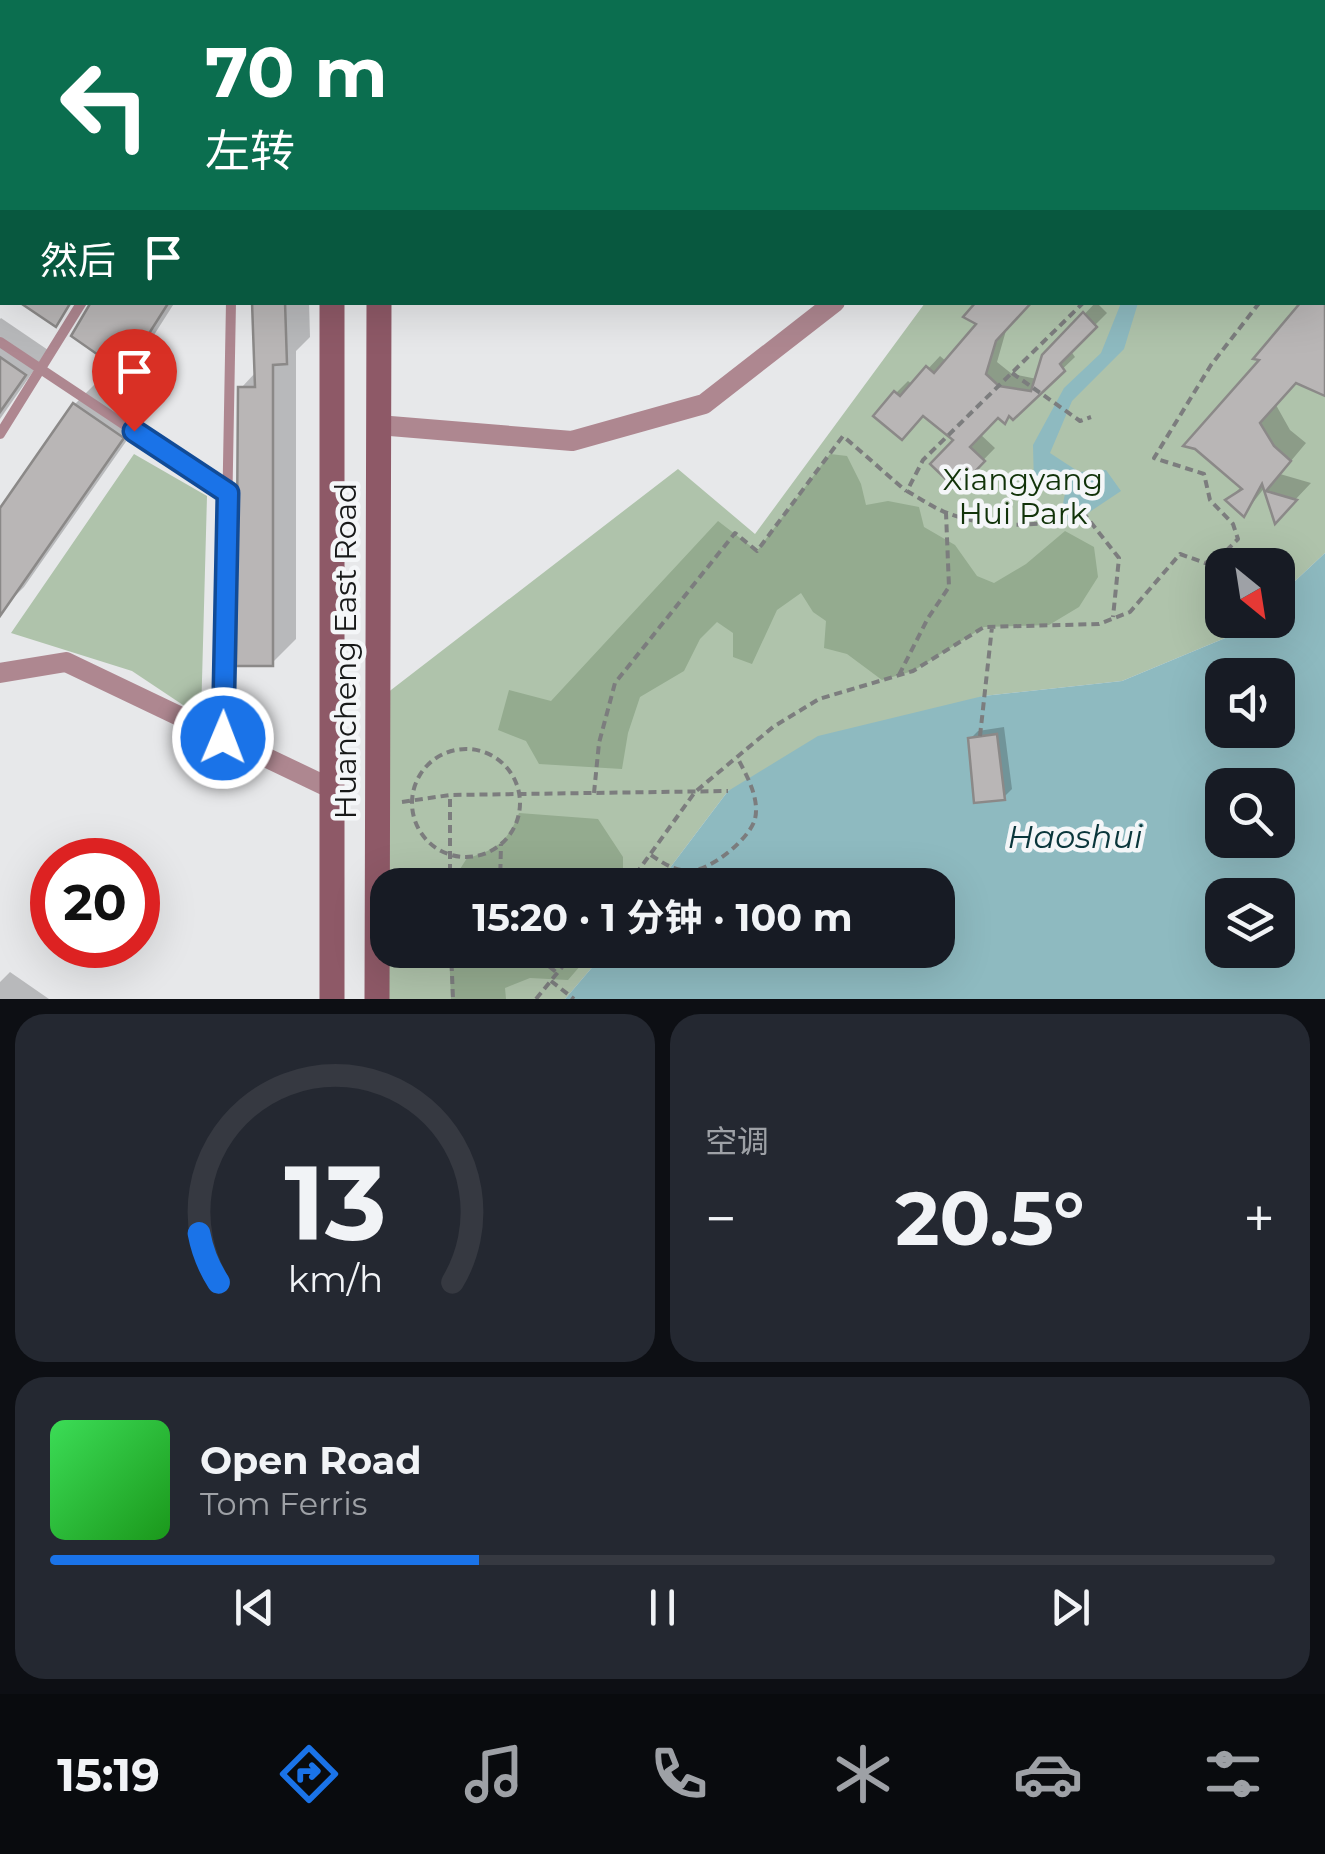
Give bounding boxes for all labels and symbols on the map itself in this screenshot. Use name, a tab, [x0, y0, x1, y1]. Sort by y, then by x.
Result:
pin	[92, 329, 177, 432]
park label: Xiangyang Hui Park	[943, 461, 1103, 532]
street label: Huancheng East Road	[327, 483, 364, 819]
north arrow	[1205, 548, 1295, 638]
position arrow	[171, 686, 275, 790]
water label: Haoshui	[1007, 817, 1143, 856]
speed limit sign: 20	[30, 838, 160, 968]

